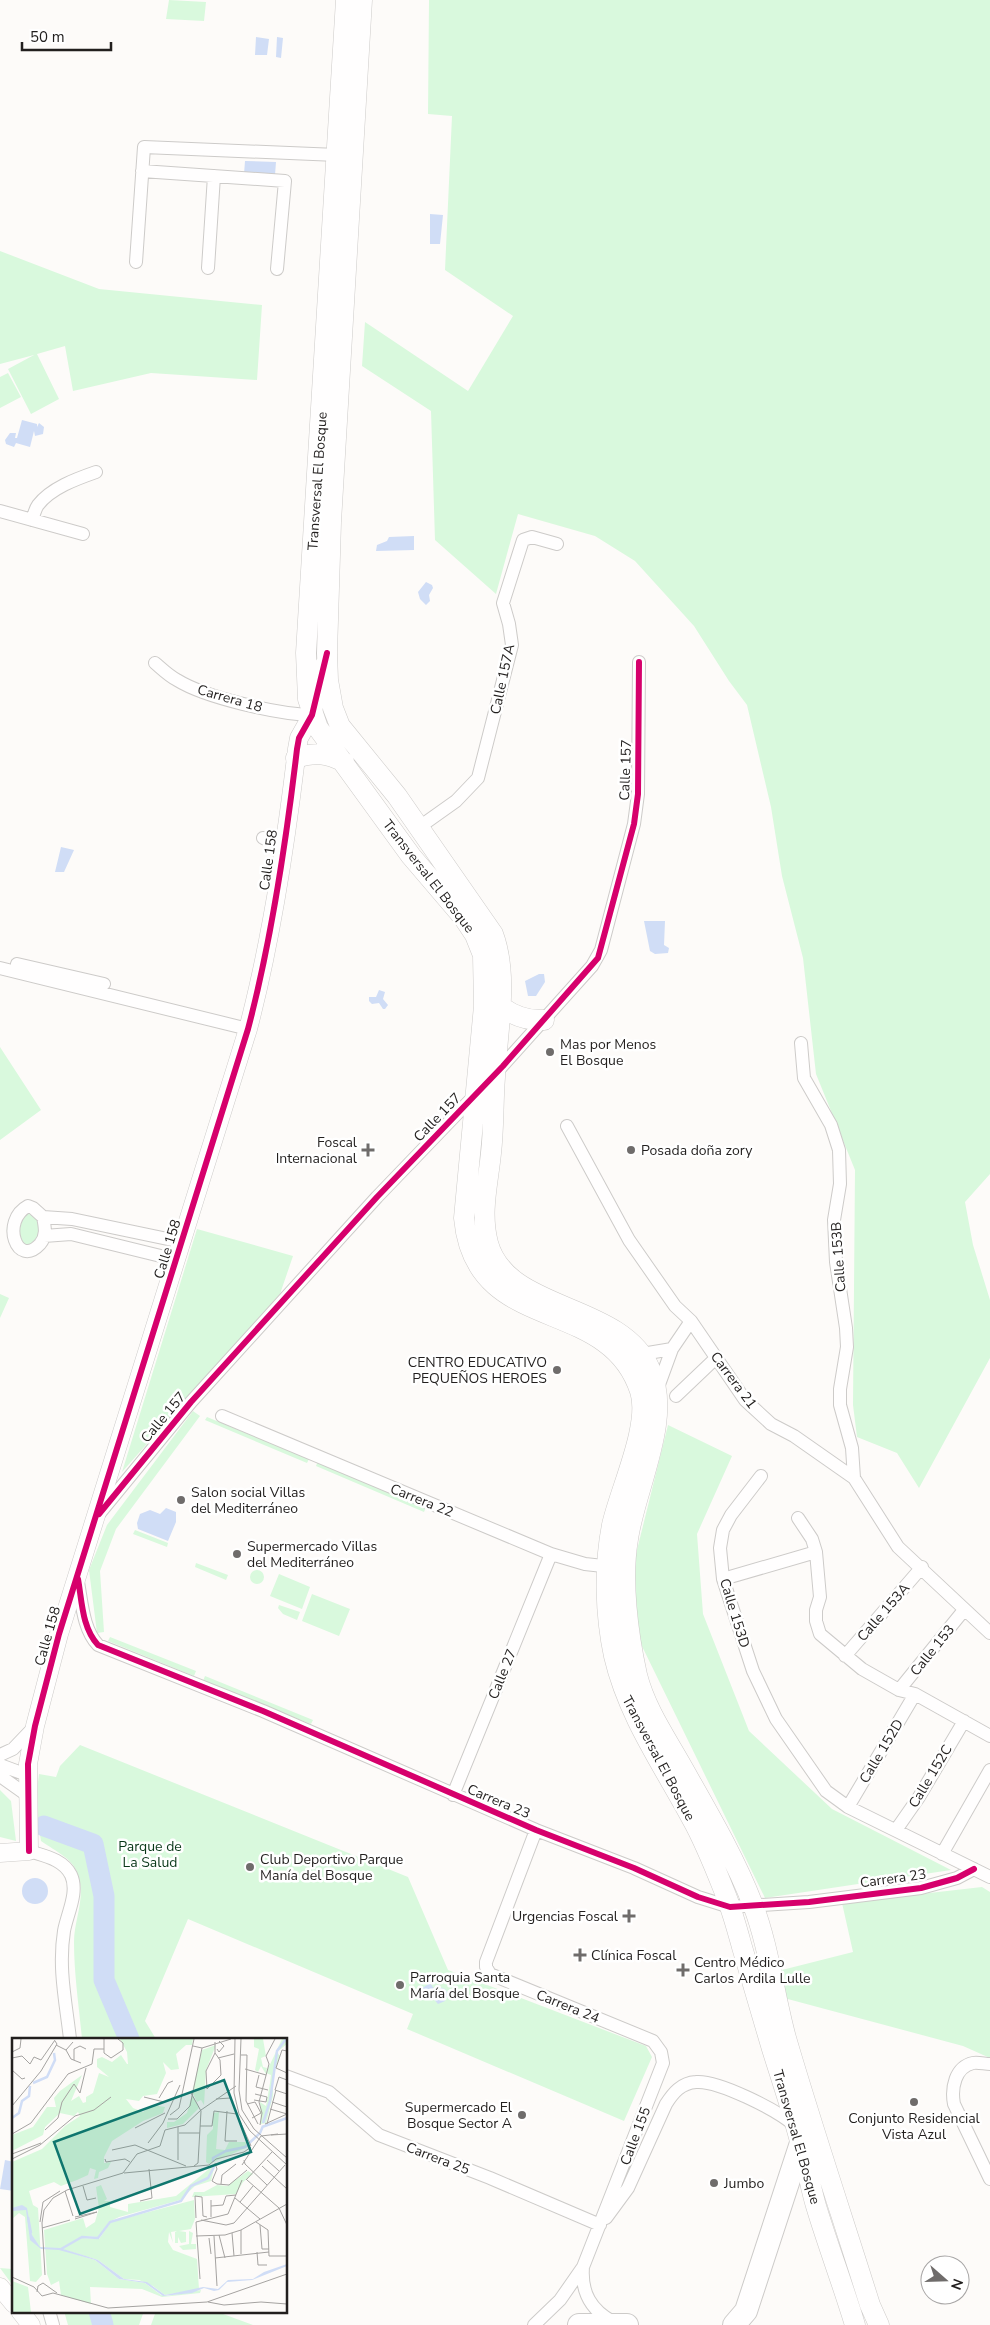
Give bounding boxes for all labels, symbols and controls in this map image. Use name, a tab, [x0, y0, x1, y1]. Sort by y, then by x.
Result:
scale bar	[22, 20, 111, 52]
text: 50 m	[30, 27, 65, 47]
street label: Transversal El Bosque	[303, 411, 332, 551]
street label: Calle 157A	[486, 642, 519, 716]
street label: Carrera 18	[195, 680, 265, 717]
street label: Calle 157	[615, 739, 636, 801]
street label: Transversal El Bosque	[378, 816, 479, 937]
street label: Calle 158	[255, 829, 282, 892]
place label: Mas por Menos El Bosque	[560, 1035, 656, 1070]
marker: Mas por Menos El Bosque	[544, 1046, 556, 1058]
street label: Calle 157	[409, 1089, 465, 1146]
place label: Foscal Internacional	[276, 1133, 358, 1168]
place label: Posada doña zory	[641, 1141, 753, 1160]
marker: Foscal Internacional	[361, 1143, 375, 1157]
marker: Posada doña zory	[625, 1144, 637, 1156]
street label: Calle 158	[149, 1217, 185, 1281]
street label: Calle 153B	[827, 1221, 850, 1293]
street label: Carrera 21	[706, 1348, 761, 1413]
place label: CENTRO EDUCATIVO PEQUEÑOS HEROES	[408, 1353, 547, 1388]
marker: CENTRO EDUCATIVO PEQUEÑOS HEROES	[551, 1364, 563, 1376]
street label: Calle 157	[136, 1388, 190, 1447]
street label: Carrera 22	[387, 1479, 456, 1522]
place label: Salon social Villas del Mediterráneo	[191, 1483, 305, 1518]
marker: Salon social Villas del Mediterráneo	[175, 1494, 187, 1506]
place label: Supermercado Villas del Mediterráneo	[247, 1537, 377, 1572]
marker: Supermercado Villas del Mediterráneo	[231, 1548, 243, 1560]
street label: Calle 153D	[715, 1576, 754, 1650]
street label: Calle 153A	[853, 1579, 914, 1645]
street label: Calle 158	[30, 1604, 65, 1668]
street label: Calle 153	[906, 1621, 959, 1680]
street label: Calle 27	[484, 1646, 521, 1702]
street label: Transversal El Bosque	[618, 1692, 700, 1824]
street label: Calle 152D	[855, 1716, 908, 1787]
street label: Calle 152C	[904, 1741, 957, 1811]
street label: Carrera 23	[464, 1780, 533, 1823]
park label: Parque de La Salud	[118, 1837, 182, 1872]
place label: Club Deportivo Parque Manía del Bosque	[260, 1850, 403, 1885]
marker: Club Deportivo Parque Manía del Bosque	[244, 1861, 256, 1873]
street label: Carrera 23	[859, 1864, 927, 1893]
place label: Urgencias Foscal	[512, 1907, 619, 1926]
marker: Urgencias Foscal	[622, 1909, 636, 1923]
place label: Clínica Foscal	[591, 1946, 677, 1965]
marker: Clínica Foscal	[573, 1948, 587, 1962]
place label: Centro Médico Carlos Ardila Lulle	[694, 1953, 811, 1988]
marker: Centro Médico Carlos Ardila Lulle	[676, 1963, 690, 1977]
place label: Parroquia Santa María del Bosque	[410, 1968, 519, 2003]
marker: Parroquia Santa María del Bosque	[394, 1979, 406, 1991]
street label: Carrera 24	[533, 1985, 602, 2028]
inset map	[12, 2038, 288, 2312]
street label: Transversal El Bosque	[768, 2068, 825, 2207]
marker: Conjunto Residencial Vista Azul	[908, 2096, 920, 2108]
place label: Supermercado El Bosque Sector A	[405, 2098, 513, 2133]
street label: Calle 155	[616, 2104, 655, 2168]
marker: Supermercado El Bosque Sector A	[516, 2109, 528, 2121]
place label: Conjunto Residencial Vista Azul	[848, 2109, 981, 2144]
street label: Carrera 25	[403, 2138, 472, 2179]
place label: Jumbo	[723, 2174, 765, 2193]
marker: Jumbo	[708, 2177, 720, 2189]
north arrow	[920, 2255, 970, 2305]
text: N	[946, 2276, 967, 2292]

